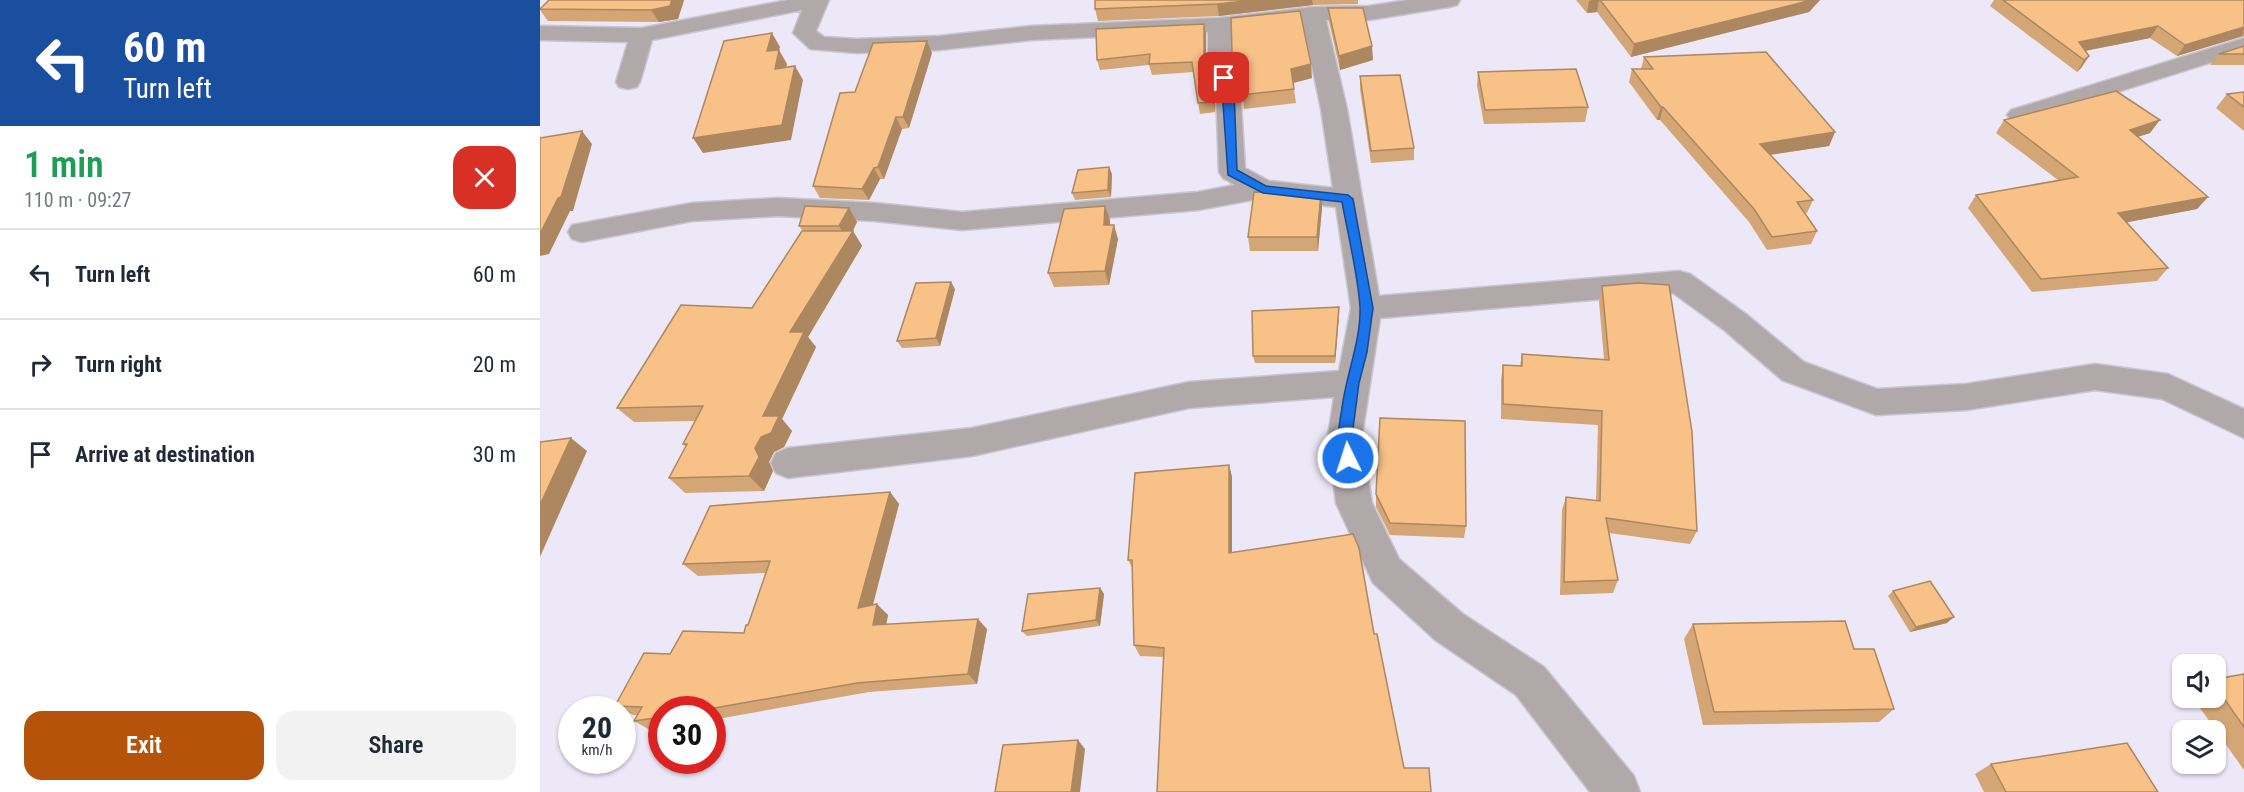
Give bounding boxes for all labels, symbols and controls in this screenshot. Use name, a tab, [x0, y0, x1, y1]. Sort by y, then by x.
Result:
text: 60 m	[123, 23, 206, 72]
icon: left	[24, 24, 102, 102]
pin	[1198, 52, 1249, 103]
icon: arrive	[1207, 61, 1240, 94]
text: Turn left	[123, 73, 212, 105]
text: 1 min	[24, 144, 104, 186]
button: close	[453, 146, 516, 209]
text: 110 m · 09:27	[24, 188, 131, 212]
icon: left	[24, 258, 57, 291]
text: Turn left	[75, 262, 150, 287]
text: 60 m	[473, 262, 516, 287]
icon: right	[24, 348, 57, 381]
text: Turn right	[75, 352, 162, 377]
text: 20 m	[473, 352, 516, 377]
position arrow	[1316, 426, 1380, 490]
icon: arrive	[24, 438, 57, 471]
text: Arrive at destination	[75, 442, 255, 467]
text: 30 m	[473, 442, 516, 467]
map controls	[2172, 654, 2226, 774]
button: sound	[2172, 654, 2226, 708]
speed limit sign: 30	[648, 696, 726, 774]
text: 20	[582, 710, 612, 745]
button: Exit	[24, 711, 264, 780]
button: Share	[276, 711, 516, 780]
button: layers	[2172, 720, 2226, 774]
text: km/h	[582, 741, 612, 759]

